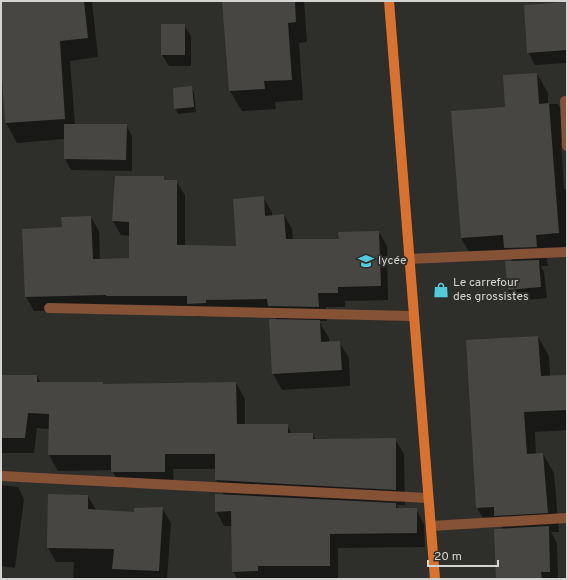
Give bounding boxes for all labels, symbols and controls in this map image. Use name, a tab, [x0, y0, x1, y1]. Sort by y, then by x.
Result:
school or university icon: lycée	[357, 252, 375, 270]
place label: lycée	[378, 253, 406, 269]
place label: Le carrefour des grossistes	[453, 275, 529, 305]
shop icon: Le carrefour des grossistes	[432, 281, 450, 299]
scale bar	[428, 542, 498, 568]
text: 20 m	[434, 549, 462, 565]

